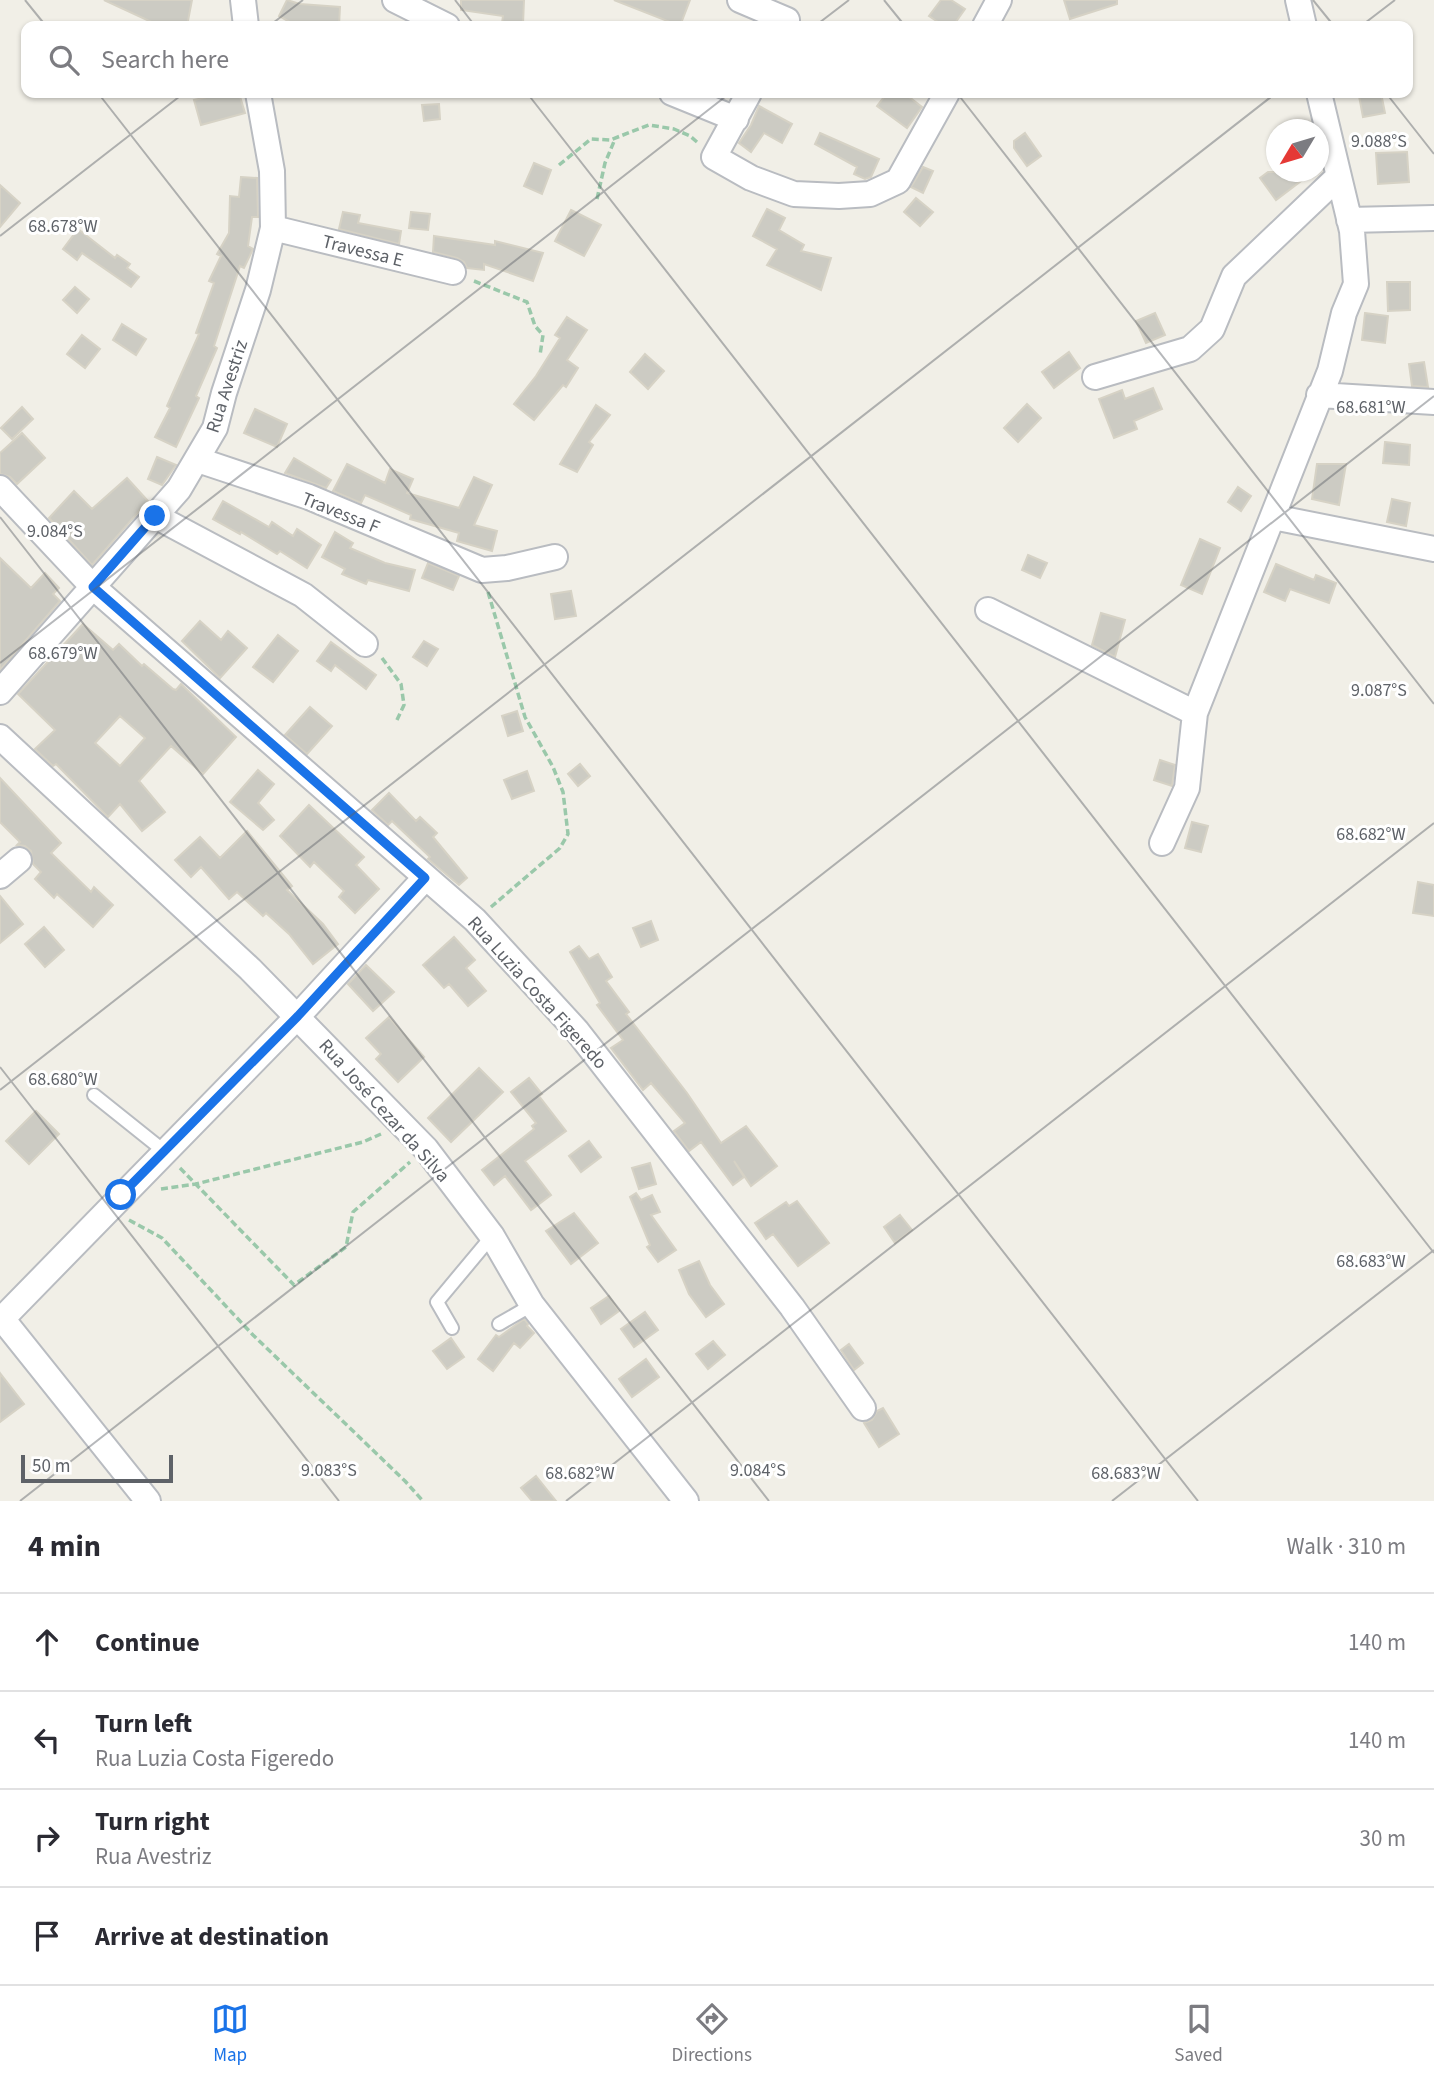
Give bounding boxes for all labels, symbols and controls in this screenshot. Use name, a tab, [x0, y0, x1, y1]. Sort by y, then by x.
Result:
search box	[21, 21, 1413, 98]
icon: search	[45, 41, 83, 79]
text: Search here	[101, 41, 229, 78]
north arrow	[1266, 119, 1329, 182]
text: 9.088°S	[1351, 129, 1407, 154]
text: 68.678°W	[28, 214, 98, 239]
street label: Travessa E	[319, 228, 406, 275]
street label: Rua Avestriz	[200, 337, 255, 436]
text: 68.681°W	[1336, 395, 1406, 420]
street label: Travessa F	[297, 486, 383, 541]
route end	[139, 500, 170, 531]
text: 9.084°S	[27, 519, 83, 544]
text: 68.679°W	[28, 641, 98, 666]
text: 9.087°S	[1351, 678, 1407, 703]
text: 68.682°W	[1336, 822, 1406, 847]
street label: Rua Luzia Costa Figeredo	[461, 911, 613, 1075]
street label: Rua José Cezar da Silva	[312, 1033, 456, 1189]
text: 68.680°W	[28, 1067, 98, 1092]
route start	[105, 1179, 136, 1210]
text: 68.683°W	[1336, 1249, 1406, 1274]
scale bar	[21, 1452, 173, 1484]
text: 50 m	[32, 1453, 70, 1480]
text: 9.083°S	[301, 1458, 357, 1483]
text: 9.084°S	[730, 1458, 786, 1483]
text: 68.682°W	[545, 1461, 615, 1486]
text: 68.683°W	[1091, 1461, 1161, 1486]
text: 4 min	[28, 1525, 101, 1568]
text: Walk · 310 m	[1287, 1530, 1406, 1563]
icon: ahead	[28, 1623, 66, 1661]
text: Continue	[95, 1624, 200, 1661]
text: 140 m	[1348, 1626, 1406, 1659]
text: Turn left	[95, 1705, 192, 1742]
icon: left	[28, 1721, 66, 1759]
text: 140 m	[1348, 1724, 1406, 1757]
text: Rua Luzia Costa Figeredo	[95, 1742, 334, 1775]
text: Turn right	[95, 1803, 210, 1840]
icon: right	[28, 1819, 66, 1857]
text: 30 m	[1359, 1822, 1406, 1855]
text: Rua Avestriz	[95, 1840, 212, 1873]
icon: arrive	[28, 1917, 66, 1955]
text: Arrive at destination	[95, 1918, 329, 1955]
tab: Map	[211, 2000, 249, 2069]
tab: Directions	[672, 2000, 752, 2069]
tab: Saved	[1174, 2000, 1223, 2069]

